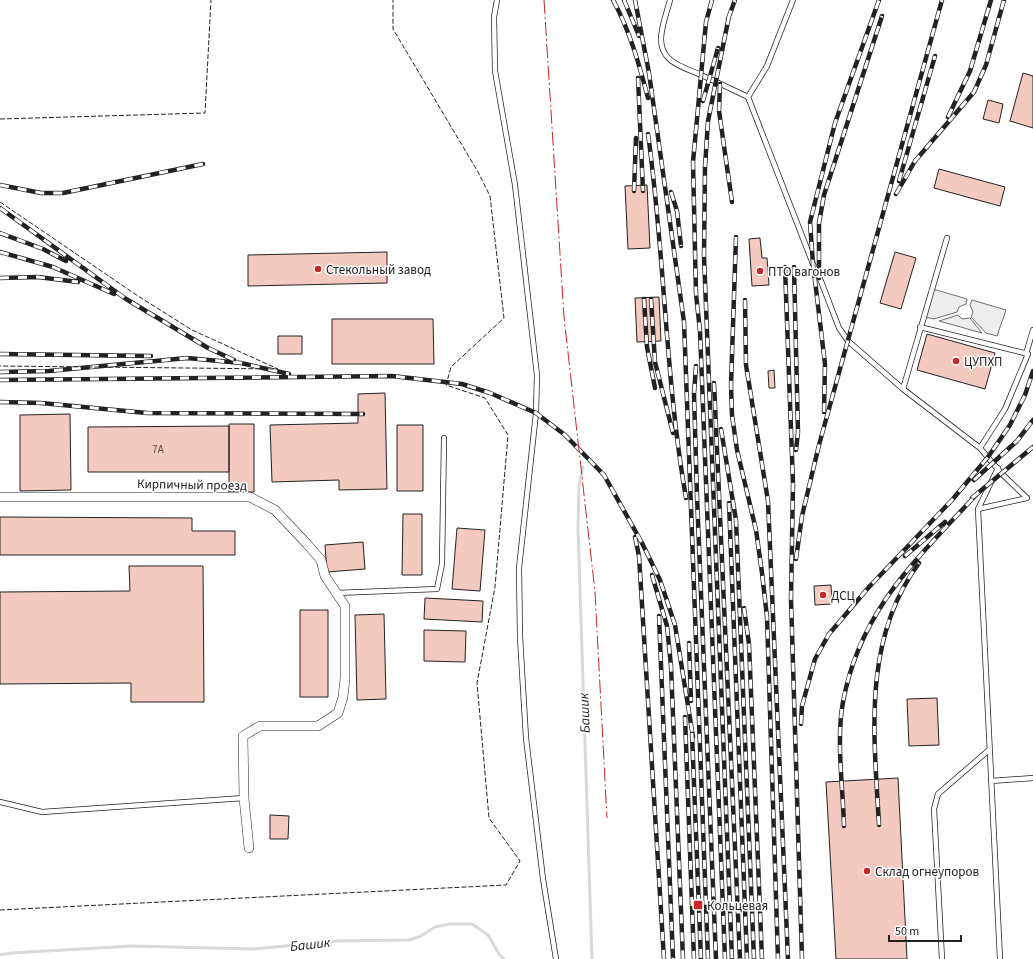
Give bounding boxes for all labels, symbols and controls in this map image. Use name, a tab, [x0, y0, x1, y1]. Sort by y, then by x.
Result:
place label: Стекольный завод	[326, 261, 431, 279]
place label: ПТО вагонов	[768, 263, 841, 281]
marker: Стекольный завод	[313, 264, 323, 274]
marker: ПТО вагонов	[755, 266, 765, 276]
place label: ЦУПХП	[964, 353, 1002, 371]
marker: ЦУПХП	[951, 356, 961, 366]
house number: 7А	[152, 442, 164, 457]
street label: Кирпичный проезд	[137, 475, 247, 495]
place label: ДСЦ	[831, 587, 856, 605]
marker: ДСЦ	[818, 590, 828, 600]
water label: Башик	[574, 692, 596, 734]
place label: Склад огнеупоров	[875, 863, 980, 881]
marker: Склад огнеупоров	[862, 866, 872, 876]
place label: Кольцевая	[707, 897, 768, 915]
marker: Кольцевая	[692, 899, 704, 911]
scale bar	[889, 917, 961, 943]
text: 50 m	[895, 923, 919, 940]
water label: Башик	[289, 933, 332, 957]

